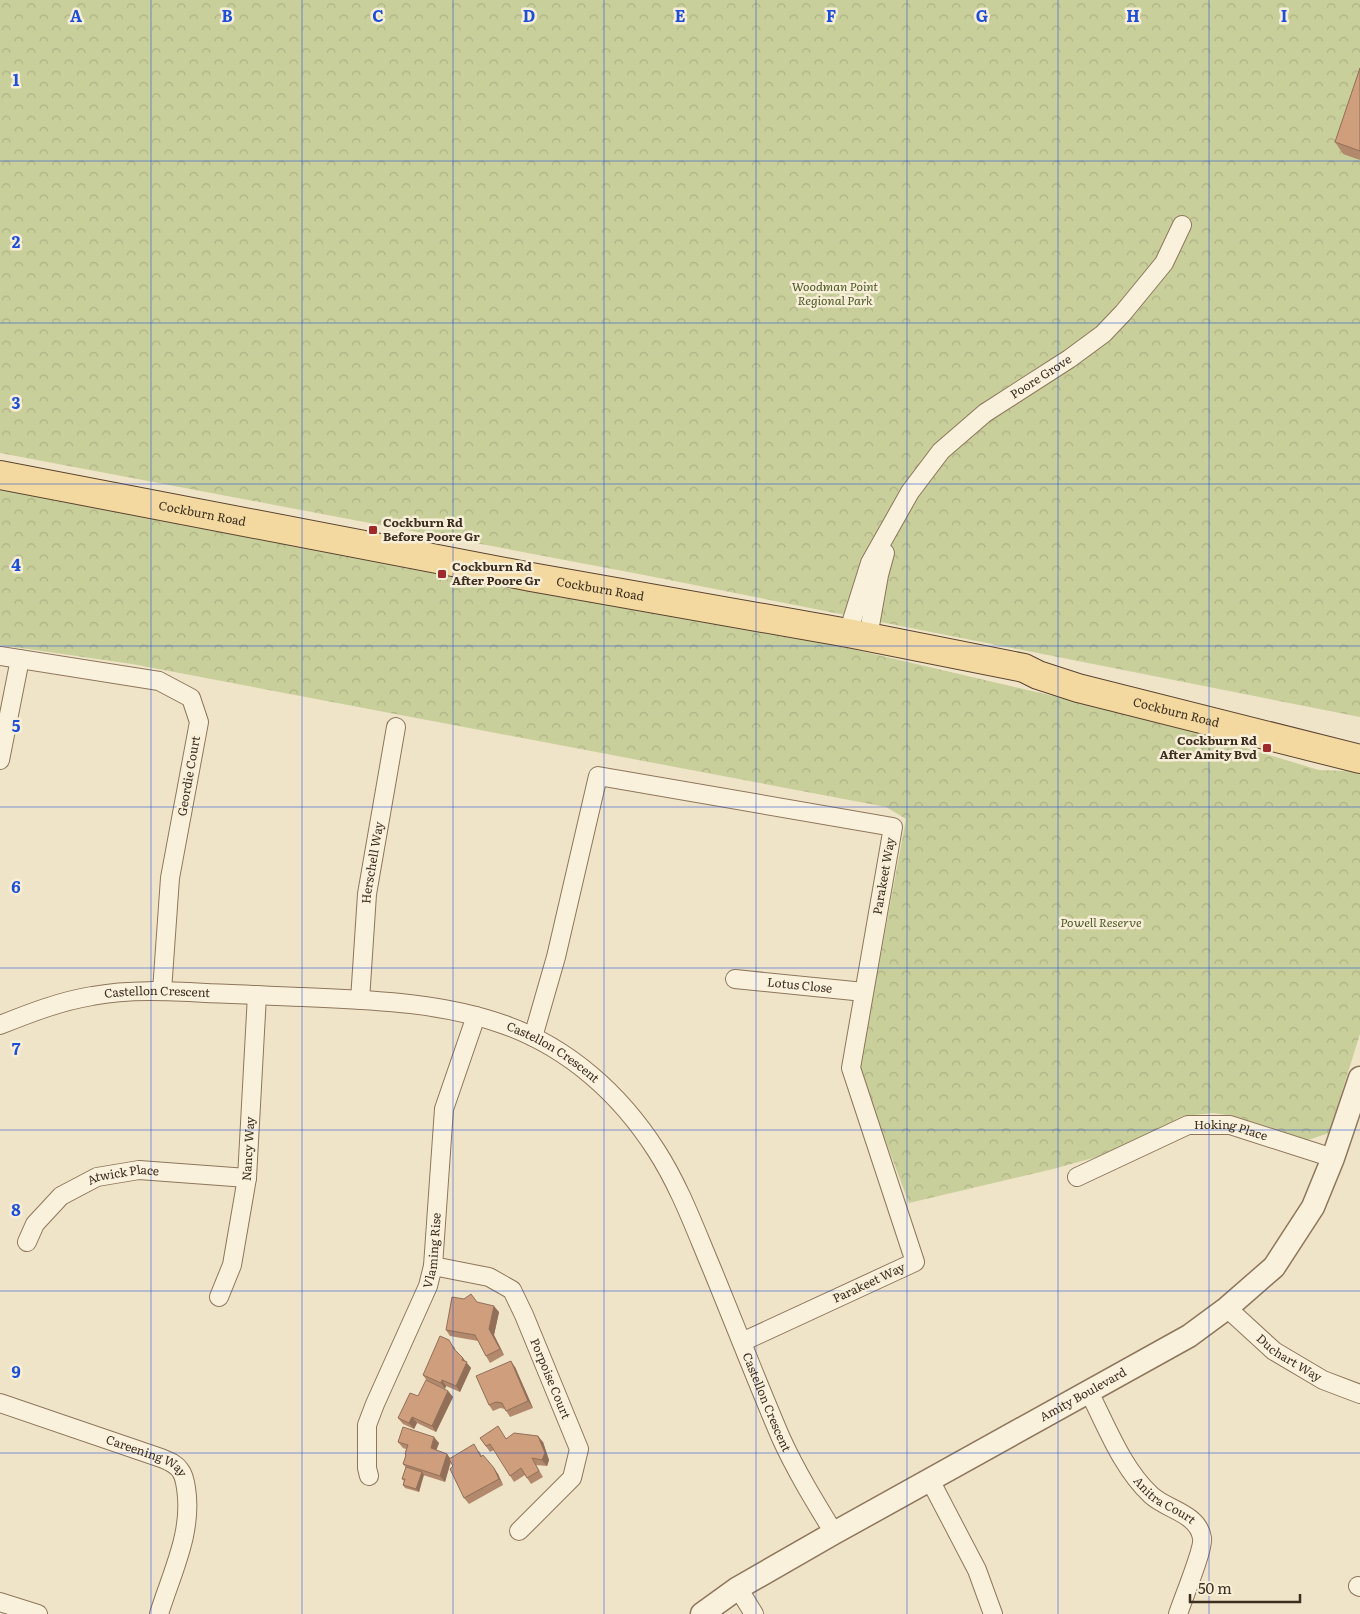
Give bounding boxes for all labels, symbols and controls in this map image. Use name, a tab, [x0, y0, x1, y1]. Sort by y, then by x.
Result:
text: A	[70, 3, 82, 27]
text: B	[221, 3, 233, 27]
text: C	[372, 3, 384, 27]
text: D	[523, 3, 535, 27]
text: E	[675, 3, 686, 27]
text: F	[826, 3, 836, 27]
text: G	[976, 3, 988, 27]
text: H	[1126, 3, 1140, 27]
text: I	[1281, 3, 1287, 27]
text: 1	[13, 67, 20, 91]
text: 2	[12, 229, 21, 253]
park label: Woodman Point Regional Park	[792, 277, 878, 309]
street label: Poore Grove	[1006, 350, 1075, 403]
text: 3	[12, 390, 21, 414]
street label: Cockburn Road	[157, 496, 248, 530]
place label: Cockburn Rd Before Poore Gr	[383, 513, 480, 545]
marker: Cockburn Rd Before Poore Gr	[367, 524, 379, 536]
text: 4	[11, 552, 21, 576]
place label: Cockburn Rd After Poore Gr	[452, 557, 541, 589]
marker: Cockburn Rd After Poore Gr	[436, 568, 448, 580]
street label: Cockburn Road	[555, 572, 646, 605]
street label: Cockburn Road	[1131, 692, 1222, 731]
text: 5	[12, 713, 21, 737]
place label: Cockburn Rd After Amity Bvd	[1160, 731, 1257, 763]
street label: Geordie Court	[172, 734, 204, 817]
marker: Cockburn Rd After Amity Bvd	[1261, 742, 1273, 754]
street label: Herschell Way	[356, 820, 387, 904]
street label: Parakeet Way	[867, 836, 899, 916]
text: 6	[11, 874, 21, 898]
park label: Powell Reserve	[1060, 913, 1142, 931]
street label: Lotus Close	[766, 972, 833, 997]
street label: Castellon Crescent	[103, 981, 210, 1002]
street label: Castellon Crescent	[504, 1016, 604, 1087]
text: 7	[12, 1036, 21, 1060]
street label: Hoking Place	[1194, 1115, 1270, 1144]
street label: Nancy Way	[237, 1116, 258, 1182]
street label: Atwick Place	[84, 1160, 160, 1189]
text: 8	[11, 1197, 21, 1221]
street label: Vlaming Rise	[418, 1212, 445, 1290]
street label: Parakeet Way	[829, 1257, 908, 1307]
street label: Duchart Way	[1253, 1329, 1326, 1385]
street label: Porpoise Court	[526, 1335, 576, 1422]
street label: Castellon Crescent	[739, 1350, 796, 1455]
text: 9	[11, 1359, 21, 1383]
street label: Amity Boulevard	[1036, 1362, 1130, 1425]
street label: Careening Way	[104, 1430, 192, 1480]
street label: Anitra Court	[1130, 1472, 1200, 1528]
scale bar	[1190, 1572, 1300, 1604]
text: 50 m	[1198, 1576, 1232, 1599]

